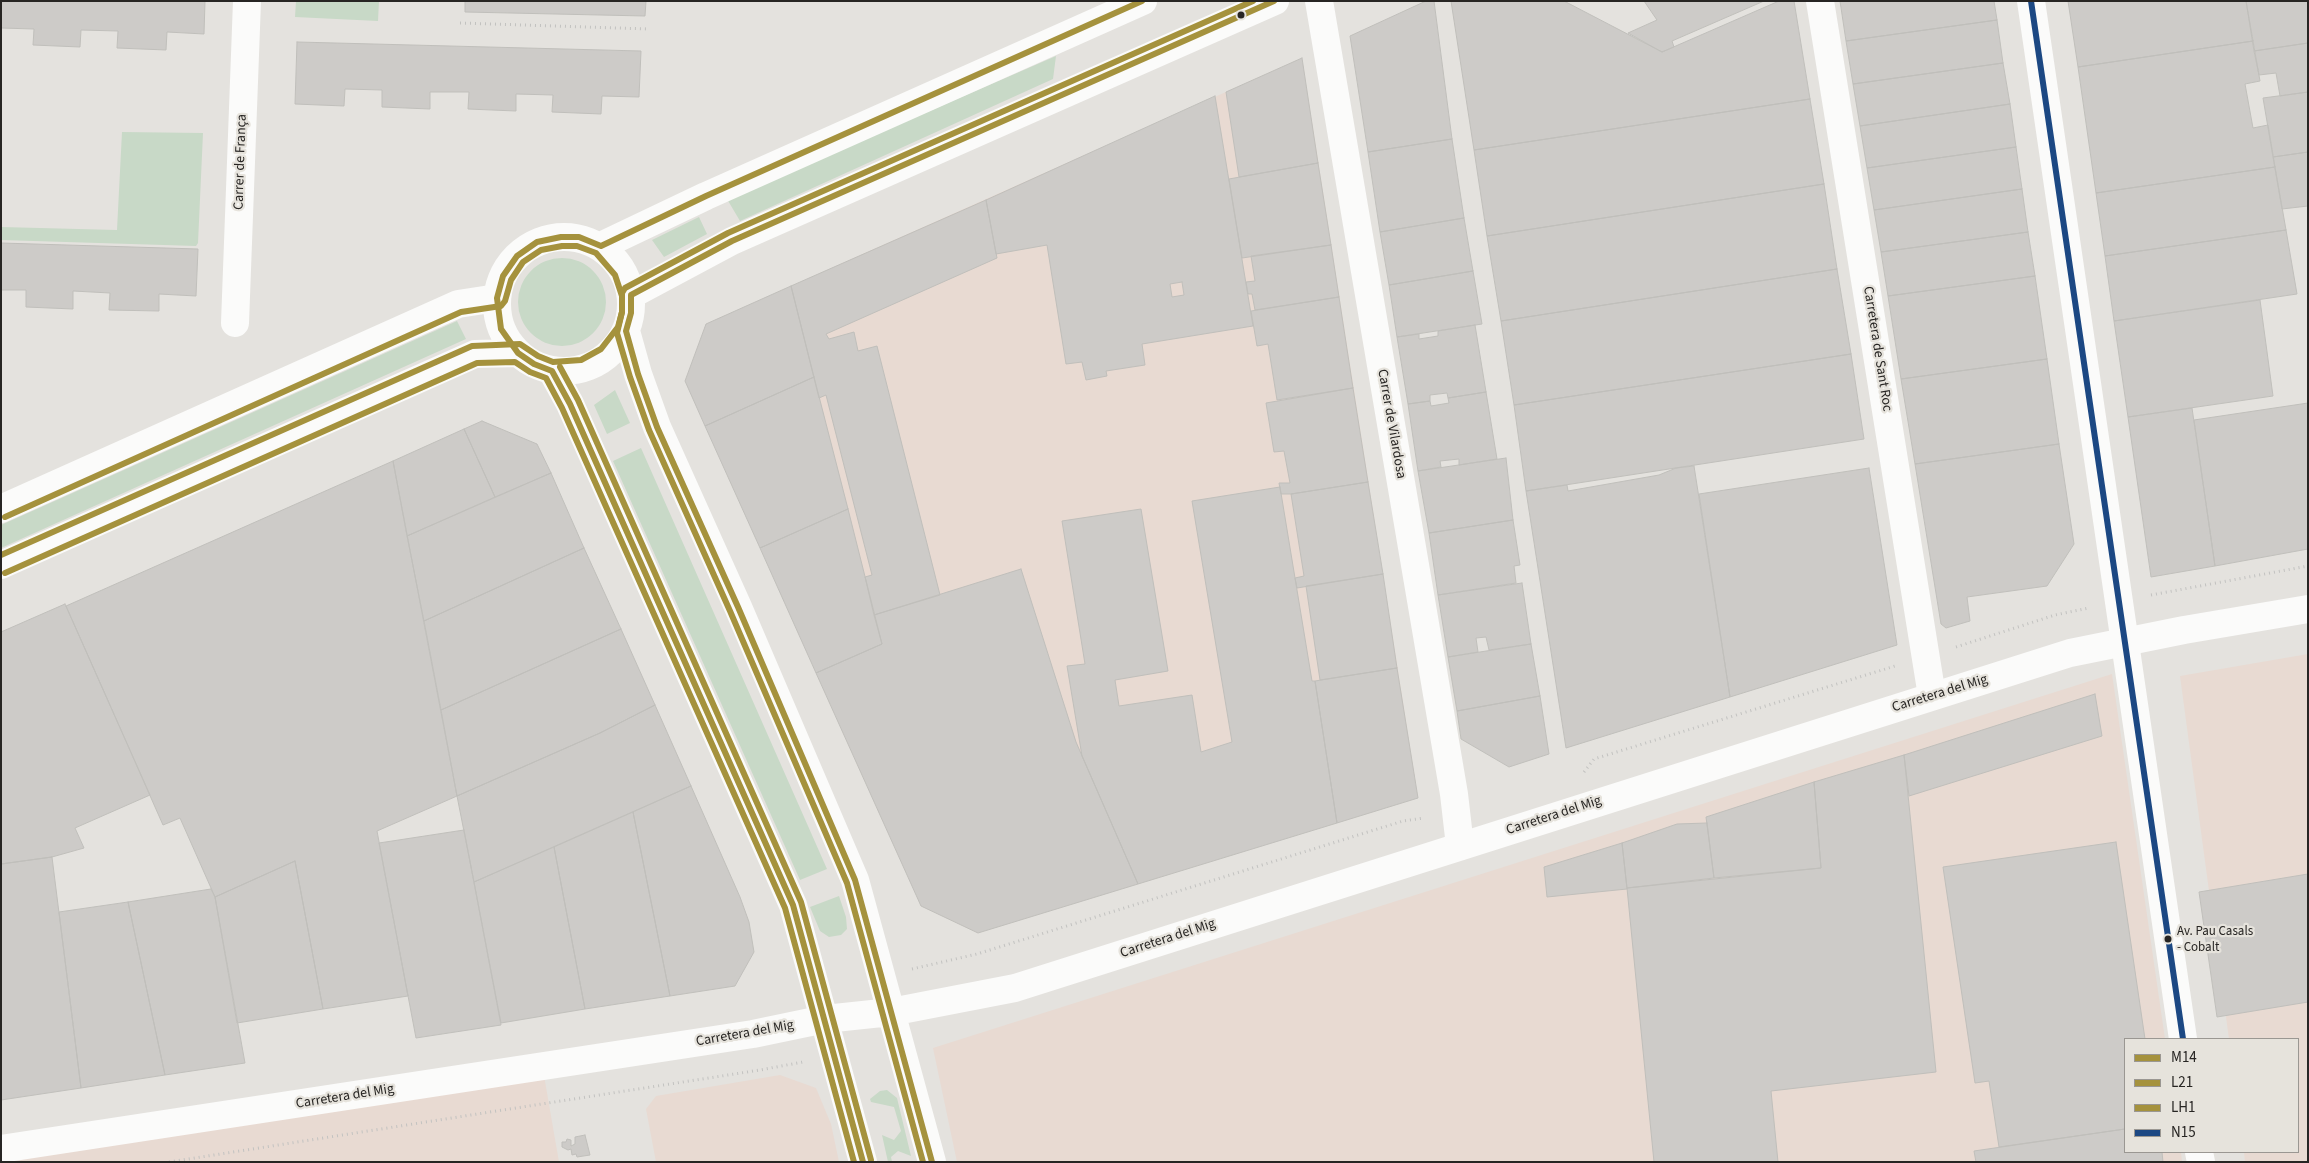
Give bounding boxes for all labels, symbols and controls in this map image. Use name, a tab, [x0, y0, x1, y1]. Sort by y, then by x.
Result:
unlabelled marker	[1236, 10, 1246, 20]
street label: Carrer de França	[231, 114, 251, 210]
street label: Carretera de Sant Roc	[1859, 285, 1895, 413]
street label: Carrer de Vilardosa	[1373, 368, 1409, 480]
street label: Carretera del Mig	[1890, 671, 1990, 717]
street label: Carretera del Mig	[1504, 793, 1604, 839]
street label: Carretera del Mig	[1118, 916, 1218, 962]
place label: Av. Pau Casals - Cobalt	[2177, 924, 2253, 955]
marker: Av. Pau Casals - Cobalt	[2163, 934, 2173, 944]
street label: Carretera del Mig	[695, 1017, 795, 1051]
legend	[2124, 1038, 2299, 1153]
text: M14	[2171, 1047, 2197, 1068]
text: L21	[2171, 1072, 2193, 1093]
street label: Carretera del Mig	[295, 1081, 395, 1113]
text: LH1	[2171, 1097, 2196, 1118]
text: N15	[2171, 1122, 2196, 1143]

